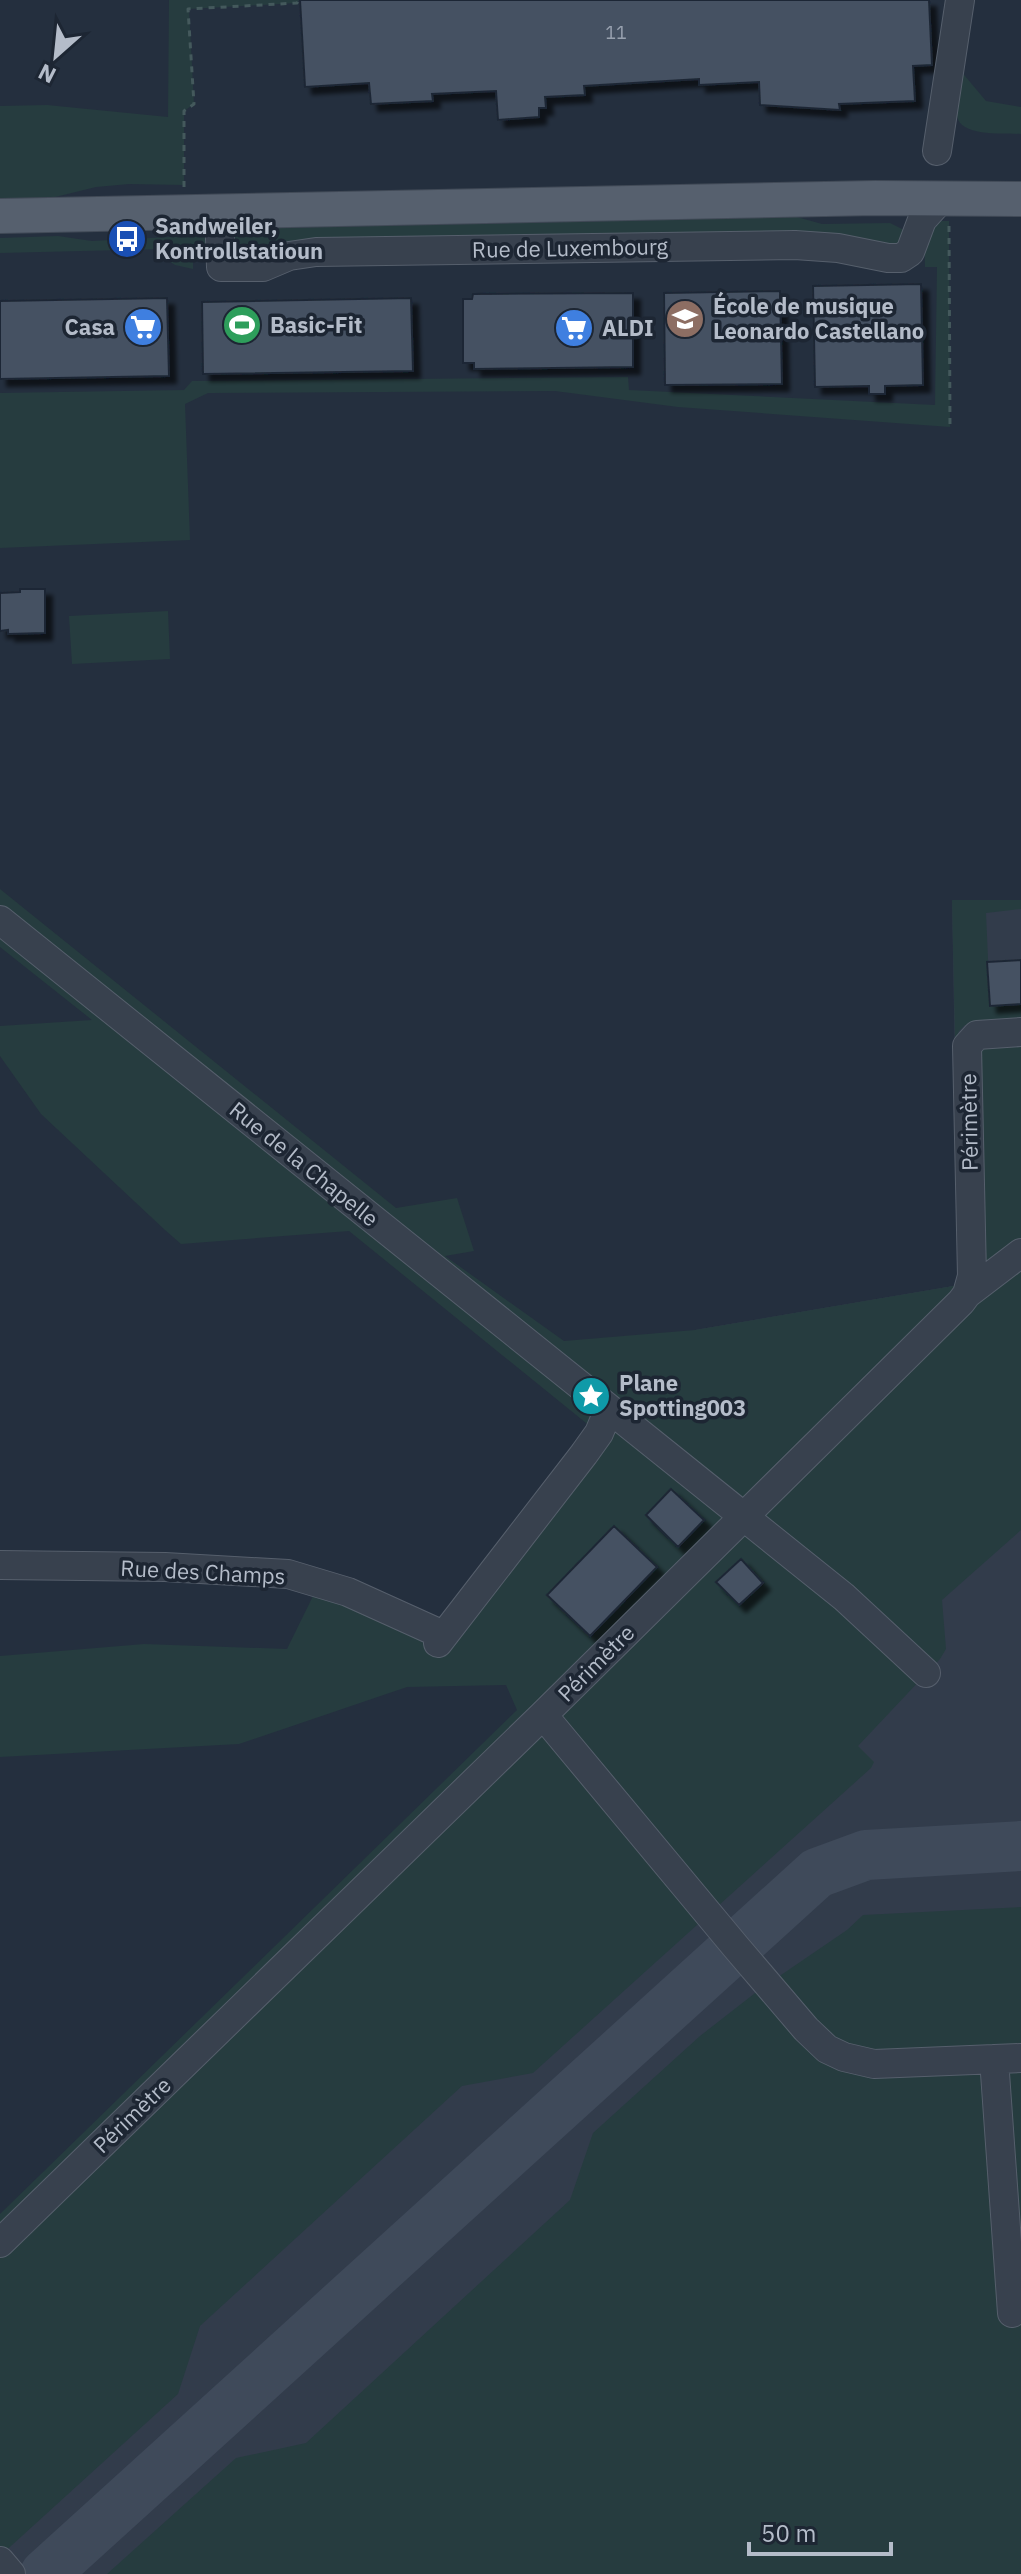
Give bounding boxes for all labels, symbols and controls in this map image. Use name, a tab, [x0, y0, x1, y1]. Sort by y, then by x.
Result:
north arrow	[16, 16, 96, 96]
house number: 11	[605, 21, 627, 44]
text: N	[33, 58, 60, 91]
place label: Sandweiler, Kontrollstatioun	[155, 211, 323, 265]
bus stop icon: Sandweiler, Kontrollstatioun	[106, 218, 148, 260]
street label: Rue de Luxembourg	[472, 231, 669, 264]
place label: École de musique Leonardo Castellano	[713, 291, 924, 345]
school or university icon: École de musique Leonardo Castellano	[664, 298, 706, 340]
sports icon: Basic-Fit	[221, 304, 263, 346]
supermarket icon: Casa	[122, 306, 164, 348]
supermarket icon: ALDI	[553, 307, 595, 349]
place label: Basic-Fit	[270, 310, 362, 339]
place label: Casa	[65, 312, 115, 341]
place label: ALDI	[602, 313, 654, 342]
street label: Périmètre	[953, 1073, 984, 1171]
street label: Rue de la Chapelle	[224, 1095, 385, 1233]
place label: Plane Spotting003	[619, 1368, 746, 1422]
place icon: Plane Spotting003	[570, 1375, 612, 1417]
street label: Rue des Champs	[120, 1553, 286, 1590]
street label: Périmètre	[551, 1618, 640, 1707]
street label: Périmètre	[86, 2070, 177, 2159]
scale bar	[749, 2506, 891, 2556]
text: 50 m	[761, 2517, 816, 2549]

